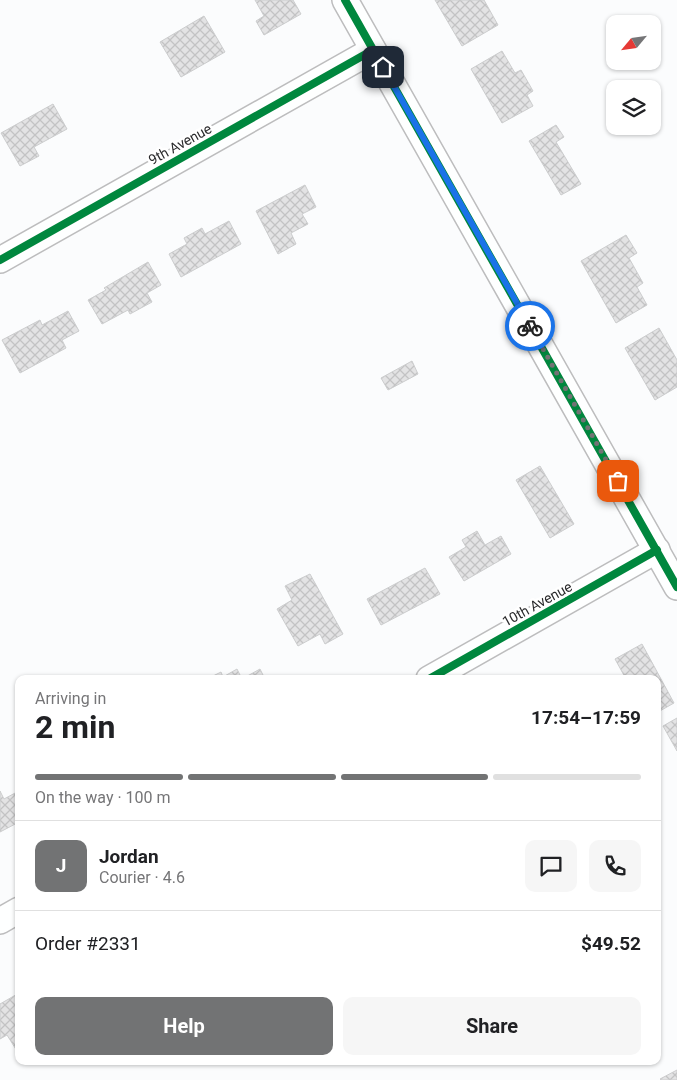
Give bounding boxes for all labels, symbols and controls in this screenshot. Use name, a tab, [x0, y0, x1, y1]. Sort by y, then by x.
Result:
north arrow	[606, 15, 661, 70]
map controls	[606, 15, 661, 135]
pin	[362, 46, 404, 88]
icon: home	[369, 53, 397, 81]
button: layers	[606, 80, 661, 135]
street label: 9th Avenue	[146, 120, 214, 168]
courier	[505, 301, 555, 351]
icon: bike	[516, 312, 544, 340]
pin	[597, 460, 639, 502]
icon: bag	[604, 467, 632, 495]
street label: 10th Avenue	[499, 578, 575, 630]
text: Arriving in	[35, 689, 106, 708]
text: 17:54–17:59	[531, 706, 641, 729]
text: 2 min	[35, 708, 115, 746]
text: On the way · 100 m	[35, 788, 171, 807]
button: chat	[525, 840, 577, 892]
button: phone	[589, 840, 641, 892]
text: Jordan	[99, 845, 159, 868]
text: J	[56, 854, 66, 877]
text: Courier · 4.6	[99, 868, 185, 887]
text: Order #2331	[35, 932, 141, 955]
text: $49.52	[581, 932, 641, 955]
button: Help	[35, 997, 333, 1055]
button: Share	[343, 997, 641, 1055]

